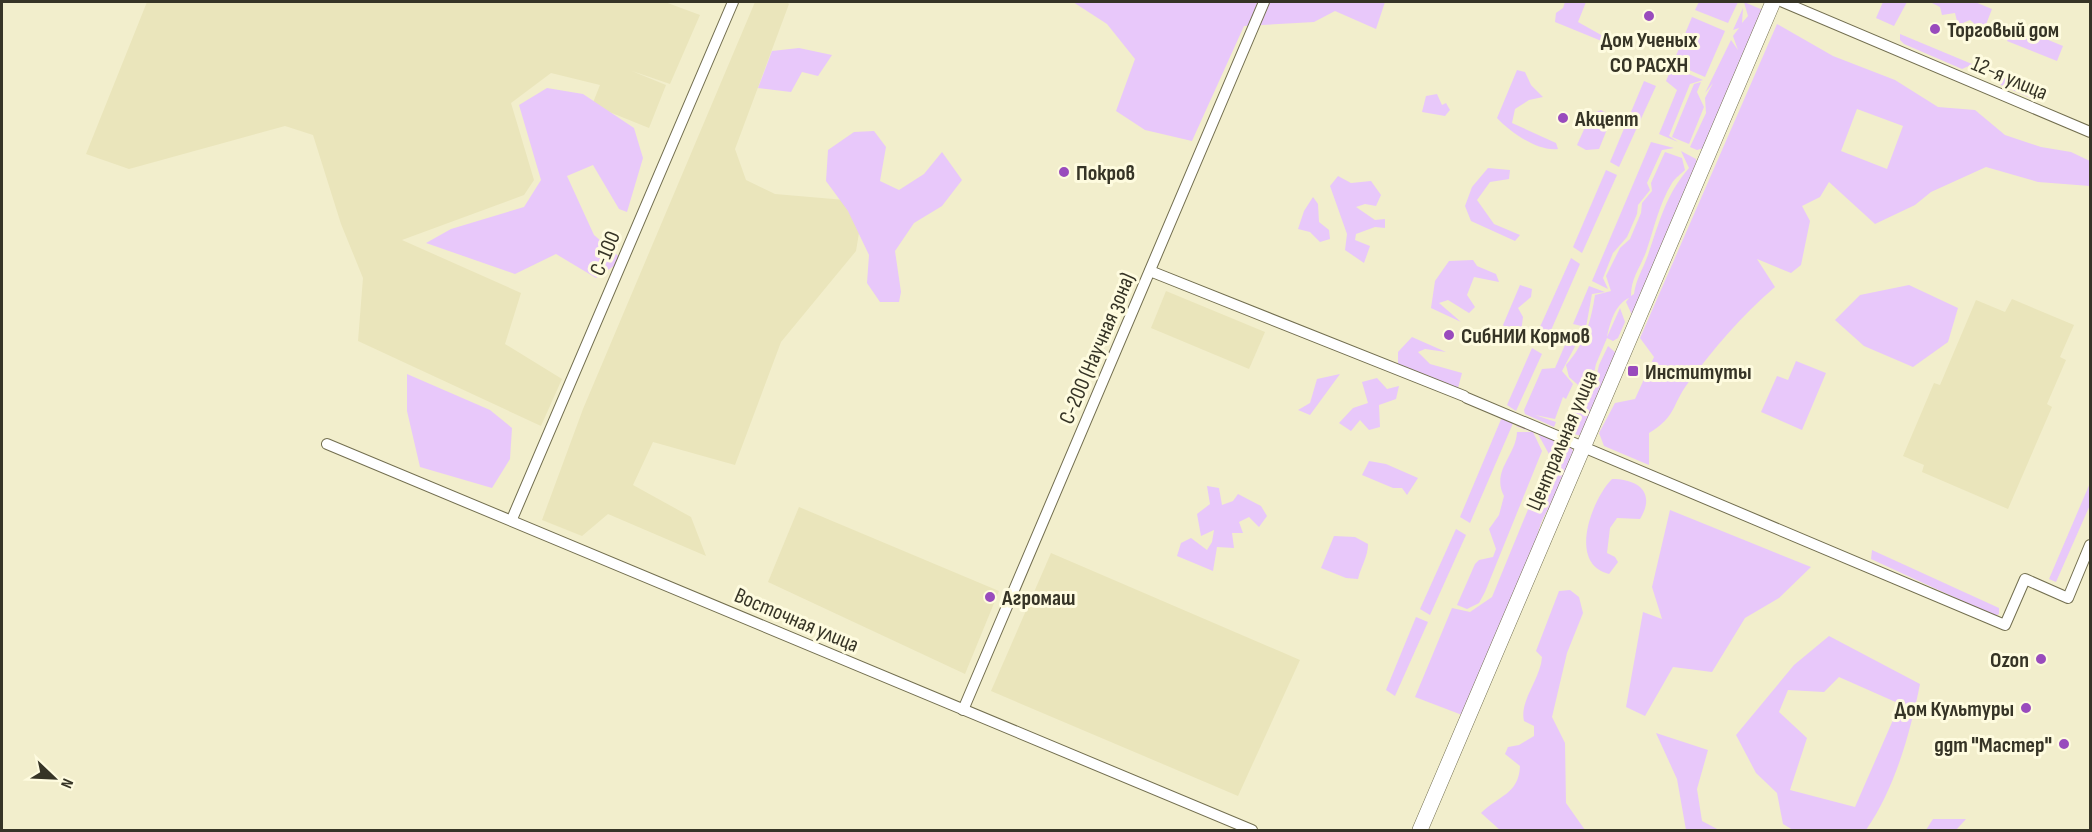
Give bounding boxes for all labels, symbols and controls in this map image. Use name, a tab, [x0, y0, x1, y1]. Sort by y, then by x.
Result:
marker: Дом Ученых СО РАСХН	[1642, 9, 1656, 23]
place label: Торговый дом	[1947, 17, 2059, 44]
marker: Торговый дом	[1928, 22, 1942, 36]
place label: Дом Ученых СО РАСХН	[1601, 27, 1697, 79]
street label: 12-я улица	[1967, 50, 2052, 106]
place label: Акцепт	[1574, 106, 1639, 133]
marker: Акцепт	[1556, 111, 1570, 125]
place label: Покров	[1076, 160, 1135, 187]
marker: Покров	[1057, 165, 1071, 179]
street label: С-100	[584, 227, 627, 280]
street label: С-200 (Научная зона)	[1053, 269, 1141, 428]
place label: СибНИИ Кормов	[1461, 323, 1590, 350]
marker: СибНИИ Кормов	[1442, 328, 1456, 342]
place label: Институты	[1645, 359, 1752, 386]
marker: Институты	[1626, 364, 1640, 378]
street label: Центральная улица	[1521, 366, 1604, 515]
street label: Восточная улица	[730, 582, 863, 659]
place label: Агромаш	[1001, 585, 1075, 612]
marker: Агромаш	[983, 590, 997, 604]
place label: Ozon	[1990, 647, 2029, 674]
marker: Ozon	[2034, 652, 2048, 666]
place label: Дом Культуры	[1895, 696, 2014, 723]
marker: Дом Культуры	[2019, 701, 2033, 715]
place label: ддт "Мастер"	[1934, 732, 2052, 759]
marker: ддт "Мастер"	[2057, 737, 2071, 751]
north arrow	[24, 748, 84, 808]
text: N	[56, 776, 77, 791]

